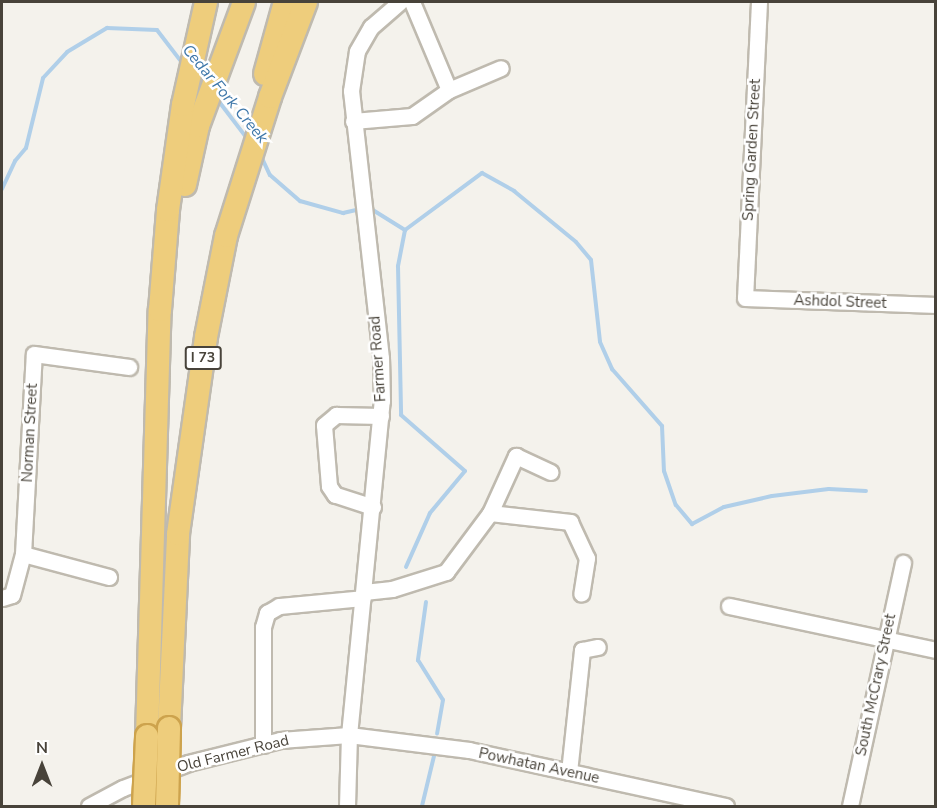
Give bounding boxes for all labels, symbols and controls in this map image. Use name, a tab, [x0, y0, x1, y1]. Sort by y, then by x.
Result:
water label: Cedar Fork Creek	[178, 41, 272, 147]
street label: Spring Garden Street	[739, 79, 765, 221]
street label: Ashdol Street	[793, 291, 887, 313]
street label: Farmer Road	[366, 315, 390, 403]
road number: I 73	[184, 347, 222, 369]
street label: Norman Street	[18, 383, 42, 483]
street label: South McCrary Street	[852, 612, 900, 758]
street label: Old Farmer Road	[175, 731, 291, 777]
north arrow	[12, 736, 72, 796]
text: N	[36, 737, 48, 759]
street label: Powhatan Avenue	[477, 744, 601, 788]

